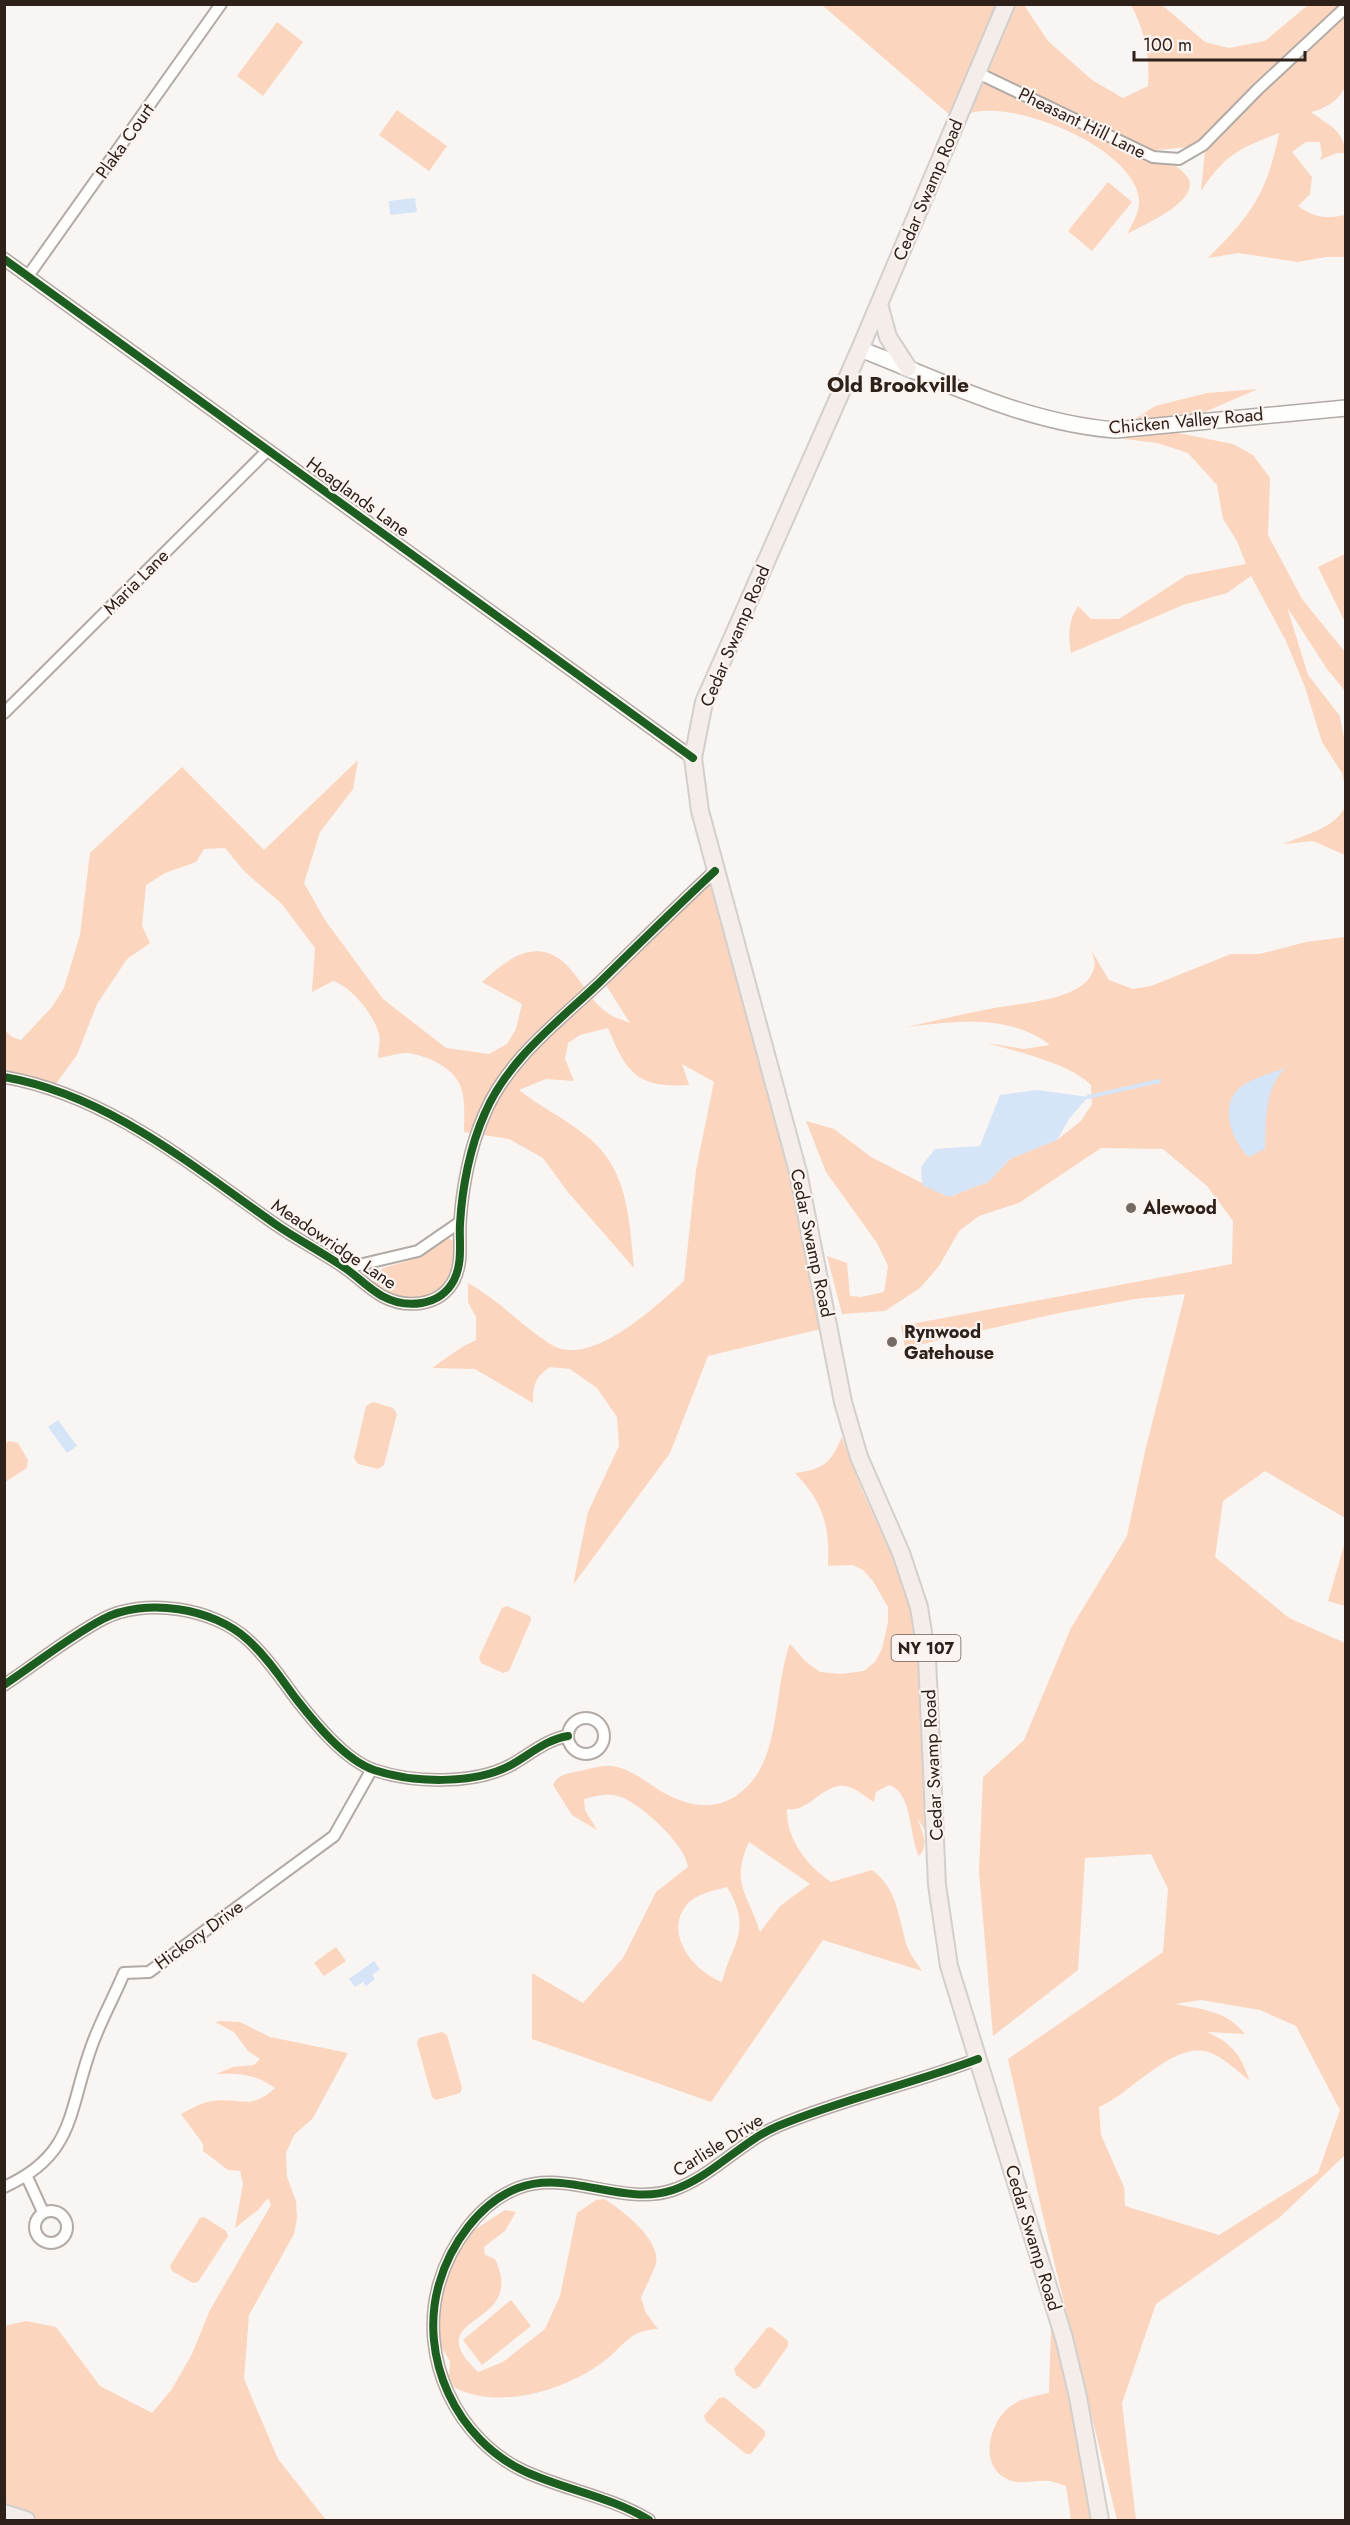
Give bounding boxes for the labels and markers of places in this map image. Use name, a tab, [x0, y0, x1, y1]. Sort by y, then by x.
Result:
place label: Alewood	[1142, 1195, 1217, 1221]
marker: Alewood	[1124, 1201, 1138, 1215]
place label: Rynwood Gatehouse	[904, 1319, 994, 1366]
marker: Rynwood Gatehouse	[885, 1335, 899, 1349]

